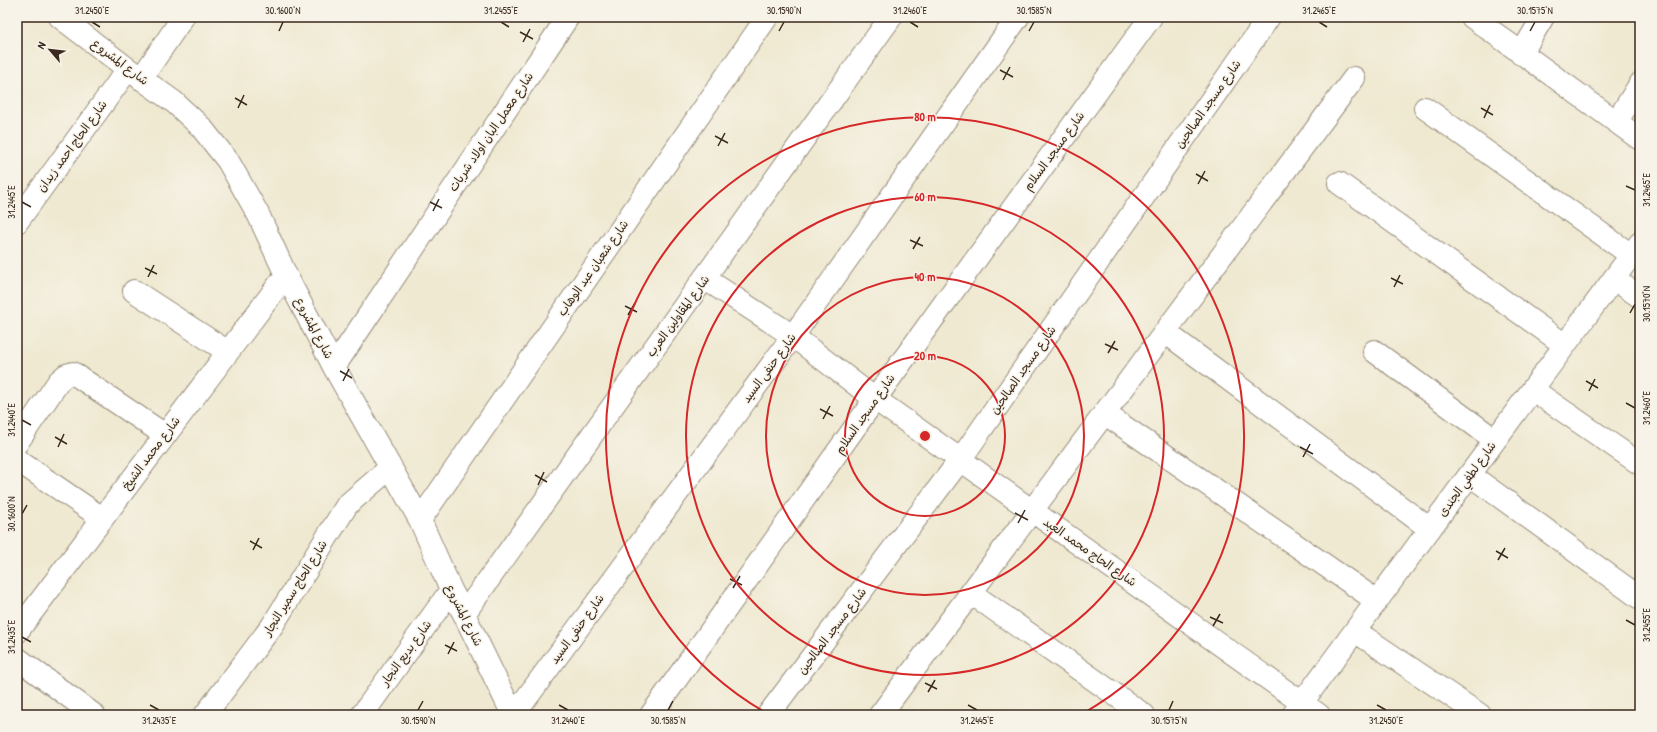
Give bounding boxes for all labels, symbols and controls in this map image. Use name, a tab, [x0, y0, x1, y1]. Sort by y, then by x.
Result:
text: 31.2450°E	[75, 4, 110, 17]
text: 30.1600°N	[265, 4, 301, 17]
text: 31.2455°E	[484, 4, 519, 17]
text: 30.1590°N	[767, 4, 801, 17]
text: 31.2460°E	[893, 4, 928, 17]
text: 30.1585°N	[1016, 4, 1052, 17]
text: 31.2465°E	[1302, 4, 1336, 17]
text: 30.1575°N	[1517, 4, 1553, 17]
north arrow	[30, 30, 70, 70]
street label: شارع المشروع	[88, 34, 152, 90]
text: N	[34, 39, 49, 51]
street label: شارع مسجد الصالحين	[1171, 56, 1245, 152]
street label: شارع معمل البان اولاد شربات	[444, 69, 538, 195]
street label: شارع الحاج احمد زيدان	[32, 96, 112, 196]
text: 80 m	[914, 108, 936, 125]
street label: شارع مسجد السلام	[1019, 108, 1089, 194]
text: 31.2465°E	[1640, 173, 1653, 207]
text: 31.2445°E	[5, 185, 18, 219]
text: 60 m	[914, 188, 936, 205]
street label: شارع شعبان عبد الوهاب	[553, 216, 633, 320]
text: 40 m	[915, 268, 935, 285]
street label: شارع المقاولين العرب	[642, 271, 714, 361]
text: 30.1570°N	[1640, 286, 1653, 322]
street label: شارع المشروع	[290, 294, 338, 362]
street label: شارع مسجد الصالحين	[986, 322, 1060, 418]
street label: شارع حنفى السيد	[737, 329, 801, 407]
text: 20 m	[914, 347, 936, 364]
street label: شارع مسجد السلام	[831, 370, 899, 458]
text: 31.2460°E	[1640, 390, 1653, 425]
text: 31.2440°E	[5, 403, 18, 437]
street label: شارع محمد الشيخ	[117, 413, 185, 493]
centre of rings	[918, 429, 932, 443]
street label: شارع لطفي الجندى	[1433, 437, 1502, 522]
text: 30.1600°N	[5, 496, 18, 532]
street label: شارع الحاج محمد العبد	[1040, 513, 1140, 591]
street label: شارع الحاج سمير النجار	[258, 537, 332, 640]
street label: شارع المشروع	[441, 581, 487, 649]
street label: شارع مسجد الصالحين	[793, 584, 871, 678]
street label: شارع حنفى السيد	[545, 590, 609, 668]
text: 31.2455°E	[1640, 607, 1653, 642]
street label: شارع بديع النجار	[375, 616, 436, 690]
text: 31.2435°E	[5, 619, 18, 654]
text: 31.2435°E	[142, 714, 177, 727]
text: 30.1590°N	[401, 714, 435, 727]
text: 31.2440°E	[551, 714, 585, 727]
text: 30.1585°N	[650, 714, 686, 727]
text: 31.2445°E	[960, 714, 994, 727]
text: 30.1575°N	[1151, 714, 1187, 727]
text: 31.2450°E	[1369, 714, 1404, 727]

